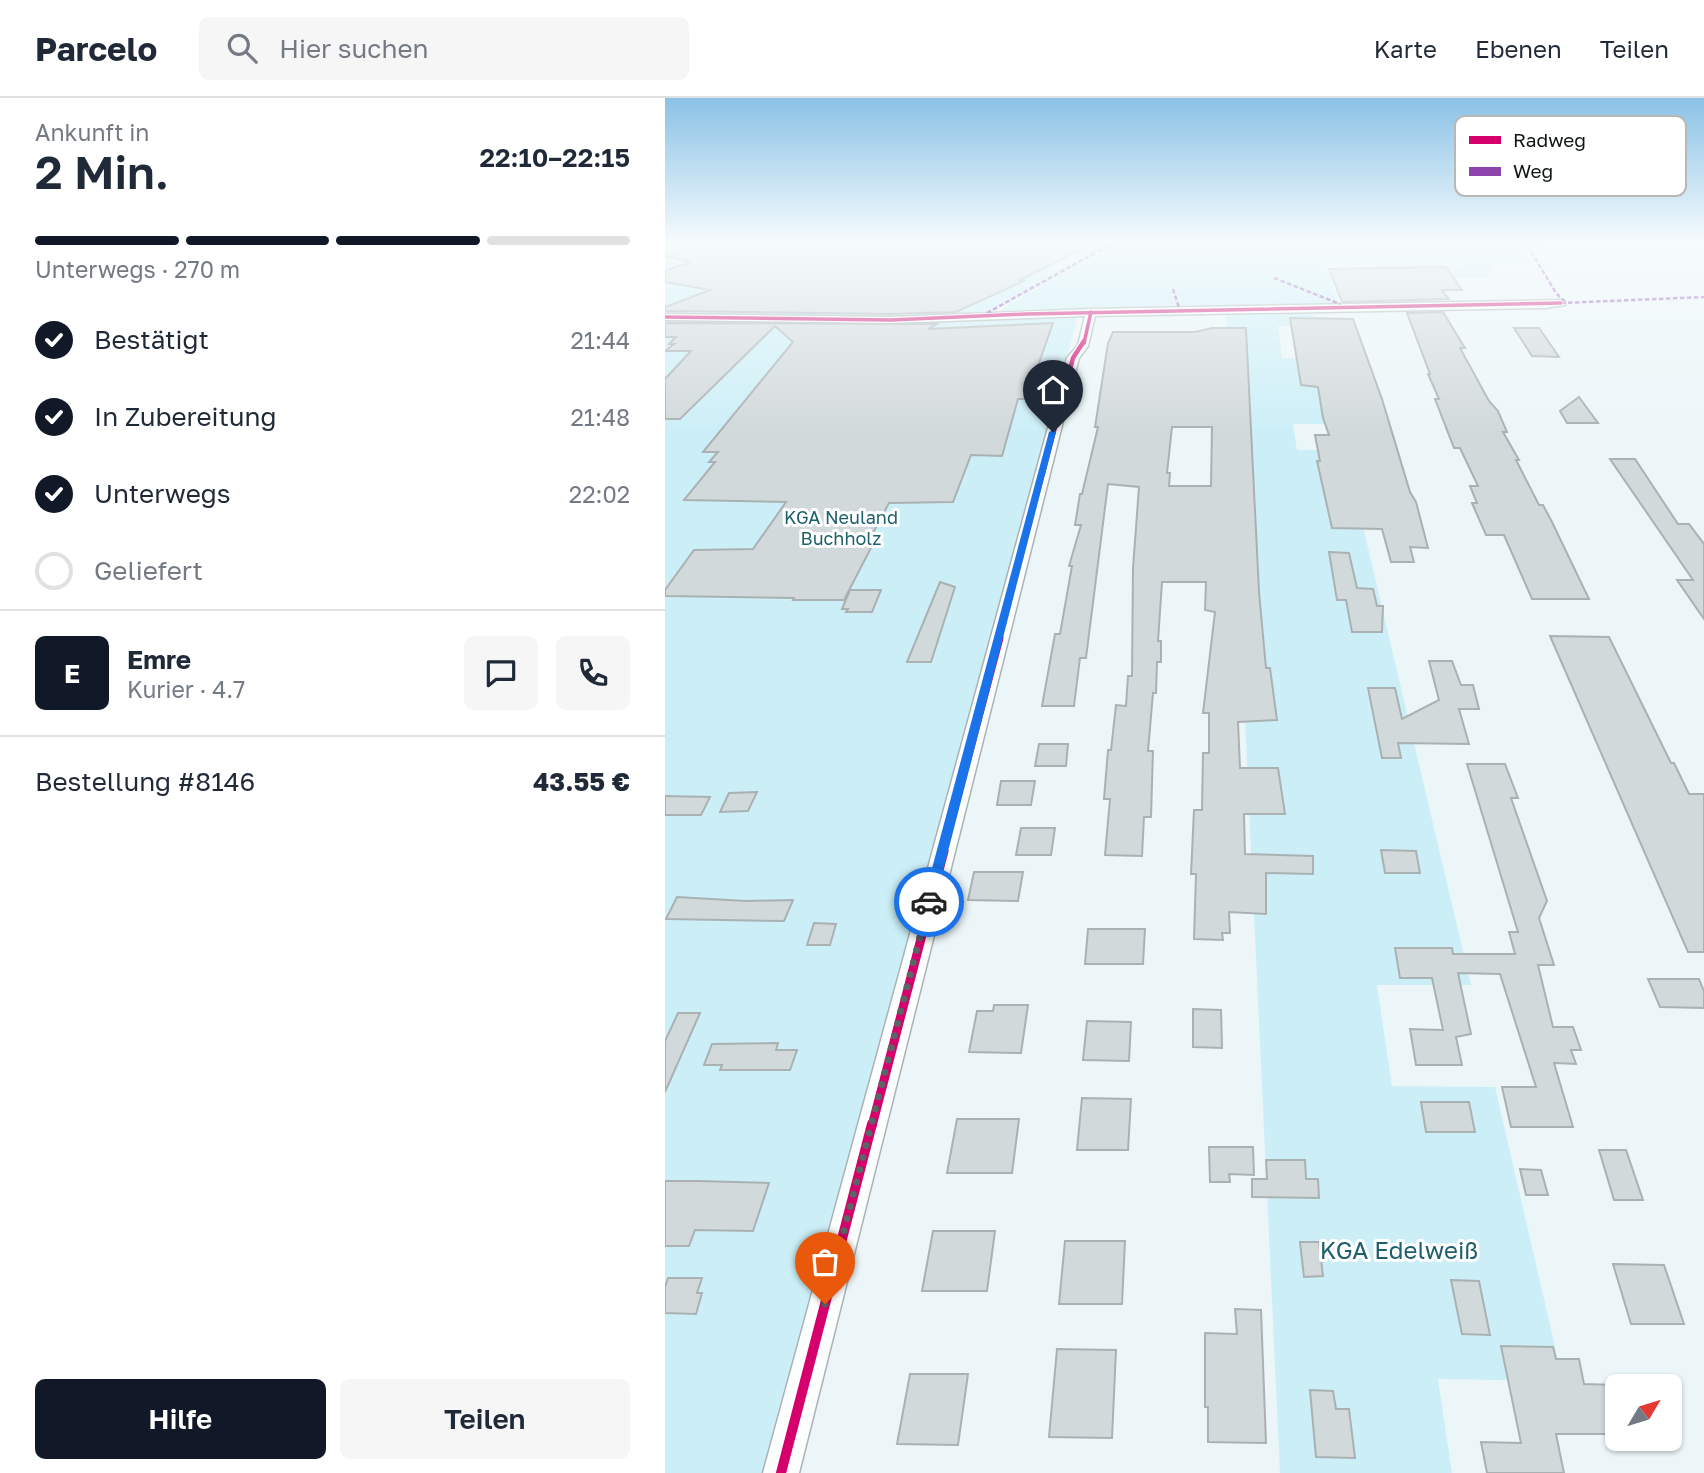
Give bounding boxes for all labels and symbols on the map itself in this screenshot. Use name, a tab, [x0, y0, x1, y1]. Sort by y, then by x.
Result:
legend	[1455, 116, 1686, 196]
text: Radweg	[1513, 128, 1586, 151]
text: Weg	[1513, 159, 1553, 182]
pin	[1023, 360, 1083, 432]
park label: KGA Neuland Buchholz	[784, 506, 898, 549]
courier	[894, 867, 964, 937]
pin	[795, 1232, 855, 1304]
park label: KGA Edelweiß	[1320, 1235, 1478, 1264]
north arrow	[1605, 1374, 1682, 1451]

